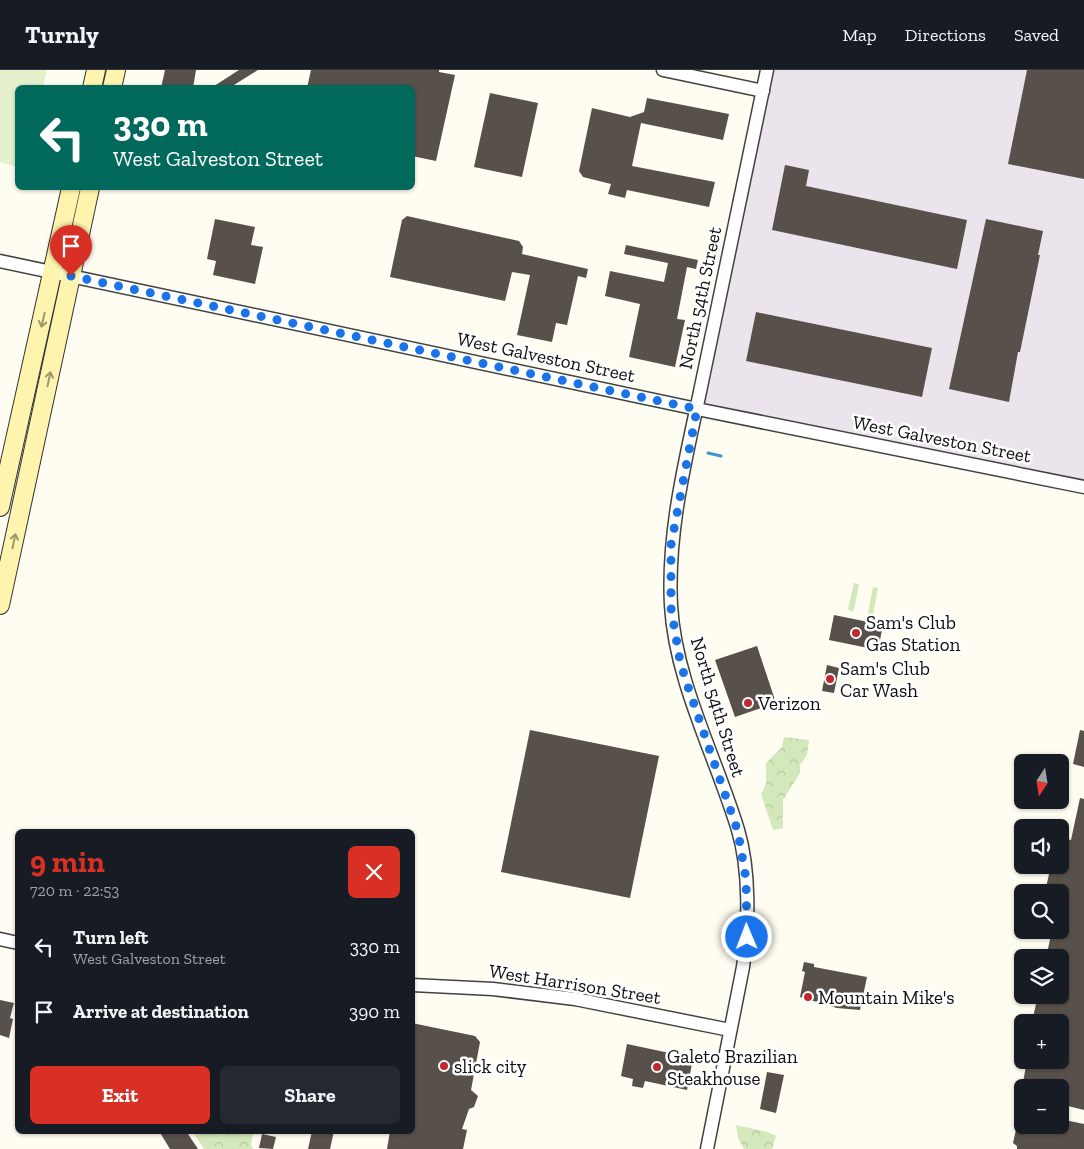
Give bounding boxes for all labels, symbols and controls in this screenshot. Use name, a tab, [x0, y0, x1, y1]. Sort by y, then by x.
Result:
text: Turnly	[25, 20, 99, 49]
text: Map	[842, 24, 877, 46]
text: Directions	[905, 24, 986, 46]
text: Saved	[1014, 24, 1059, 46]
text: 330 m	[113, 103, 208, 145]
icon: left	[30, 105, 95, 170]
text: West Galveston Street	[113, 145, 323, 172]
pin	[50, 225, 92, 276]
street label: North 54th Street	[674, 225, 726, 371]
icon: arrive	[57, 232, 85, 260]
one-way arrow	[38, 311, 47, 327]
street label: West Galveston Street	[455, 327, 637, 387]
one-way arrow	[45, 371, 54, 387]
street label: West Galveston Street	[851, 410, 1033, 468]
one-way arrow	[10, 533, 19, 549]
place label: Sam's Club Gas Station	[866, 611, 960, 656]
marker: Sam's Club Gas Station	[850, 627, 862, 639]
street label: North 54th Street	[686, 634, 750, 780]
place label: Sam's Club Car Wash	[840, 657, 930, 702]
marker: Sam's Club Car Wash	[824, 673, 836, 685]
place label: Verizon	[757, 692, 821, 715]
marker: Verizon	[742, 697, 754, 709]
north arrow	[1014, 754, 1069, 809]
map controls	[1014, 754, 1069, 1134]
button: sound	[1014, 819, 1069, 874]
text: 9 min	[30, 844, 105, 880]
button: close	[348, 846, 400, 898]
text: 720 m · 22:53	[30, 881, 119, 900]
button: search	[1014, 884, 1069, 939]
position arrow	[720, 910, 772, 962]
text: Turn left	[73, 926, 148, 949]
icon: left	[30, 933, 58, 961]
text: 330 m	[350, 935, 400, 958]
text: West Galveston Street	[73, 949, 226, 968]
button: layers	[1014, 949, 1069, 1004]
street label: West Harrison Street	[488, 959, 662, 1009]
place label: Mountain Mike's	[818, 986, 955, 1009]
marker: Mountain Mike's	[802, 991, 814, 1003]
icon: arrive	[30, 998, 58, 1026]
text: Arrive at destination	[73, 1000, 249, 1023]
text: 390 m	[349, 1000, 400, 1023]
button: +	[1014, 1014, 1069, 1069]
place label: Galeto Brazilian Steakhouse	[667, 1045, 798, 1090]
place label: slick city	[454, 1055, 527, 1078]
marker: slick city	[438, 1060, 450, 1072]
marker: Galeto Brazilian Steakhouse	[651, 1061, 663, 1073]
button: Exit	[30, 1066, 210, 1124]
button: Share	[220, 1066, 400, 1124]
button: −	[1014, 1079, 1069, 1134]

